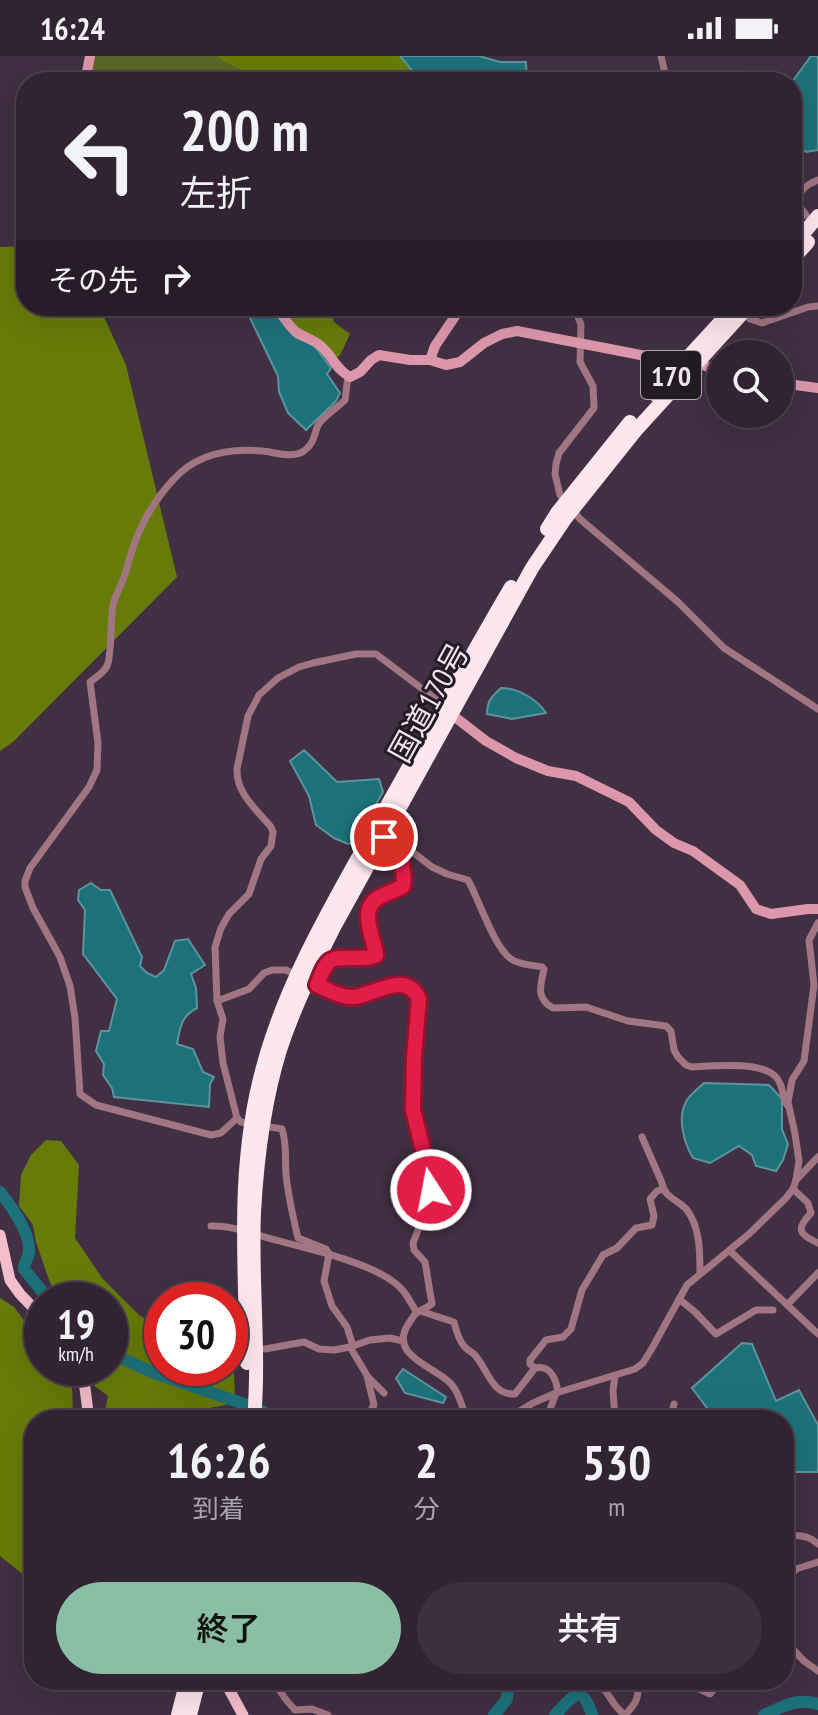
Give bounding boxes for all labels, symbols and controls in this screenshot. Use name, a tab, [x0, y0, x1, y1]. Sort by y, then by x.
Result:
text: 16:24	[40, 9, 105, 48]
text: 200 m	[180, 94, 309, 166]
icon: left	[48, 104, 152, 208]
text: 左折	[180, 169, 252, 216]
icon: right	[154, 256, 198, 300]
text: その先	[48, 260, 138, 299]
map controls	[706, 340, 794, 428]
button: search	[706, 340, 794, 428]
road number: 170	[641, 351, 701, 399]
street label: 国道170号	[379, 635, 477, 769]
pin	[350, 803, 418, 871]
icon: arrive	[362, 815, 406, 859]
position arrow	[389, 1148, 473, 1232]
speed limit sign: 30	[144, 1282, 248, 1386]
text: 19	[57, 1298, 95, 1350]
text: km/h	[58, 1341, 94, 1367]
text: 16:26	[167, 1429, 271, 1491]
text: 2	[415, 1429, 438, 1491]
text: 530	[582, 1431, 651, 1493]
text: m	[608, 1490, 625, 1523]
text: 到着	[193, 1492, 245, 1525]
text: 分	[413, 1492, 440, 1525]
button: 終了	[56, 1582, 401, 1674]
button: 共有	[417, 1582, 762, 1674]

